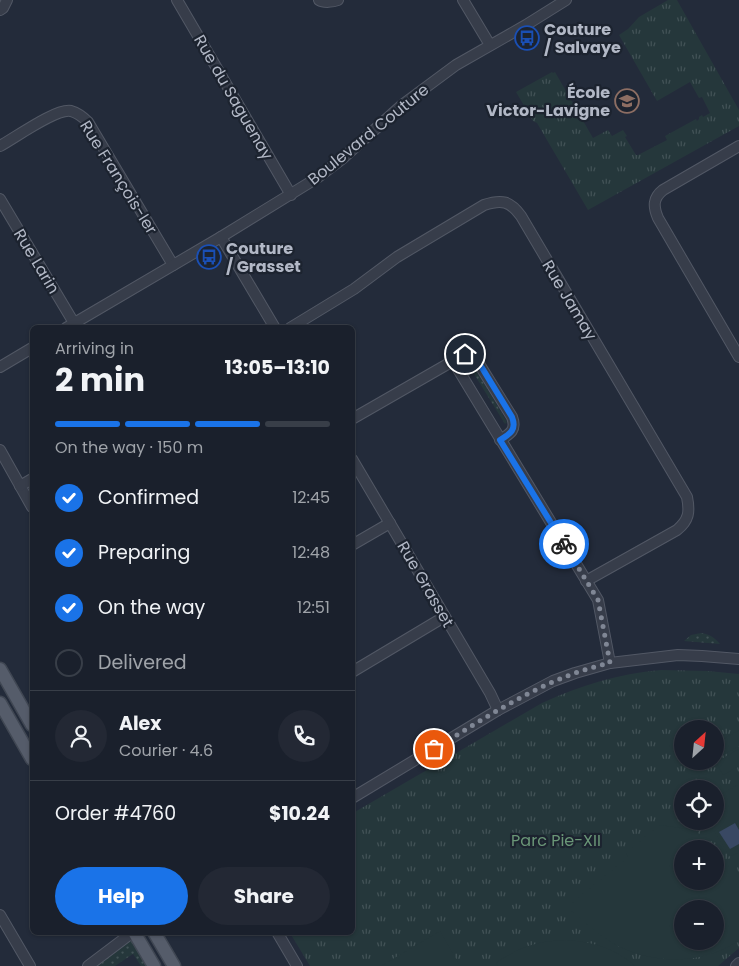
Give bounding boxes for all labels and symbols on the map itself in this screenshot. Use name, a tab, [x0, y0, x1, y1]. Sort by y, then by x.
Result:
place label: Couture / Salvaye	[544, 18, 621, 59]
bus stop icon: Couture / Salvaye	[514, 25, 540, 51]
street label: Rue du Saguenay	[188, 31, 279, 164]
street label: Boulevard Couture	[303, 78, 434, 190]
place label: École Victor-Lavigne	[486, 81, 610, 122]
school or university icon: École Victor-Lavigne	[614, 88, 640, 114]
street label: Rue François-Ier	[74, 116, 163, 239]
street label: Rue Larin	[8, 224, 65, 298]
place label: Couture / Grasset	[226, 237, 301, 278]
bus stop icon: Couture / Grasset	[196, 244, 222, 270]
street label: Rue Jamay	[537, 256, 603, 345]
pin	[444, 333, 486, 375]
courier	[539, 519, 589, 569]
street label: Rue Grasset	[392, 537, 460, 632]
north arrow	[674, 720, 724, 770]
pin	[413, 728, 455, 770]
park label: Parc Pie-XII	[511, 829, 601, 852]

